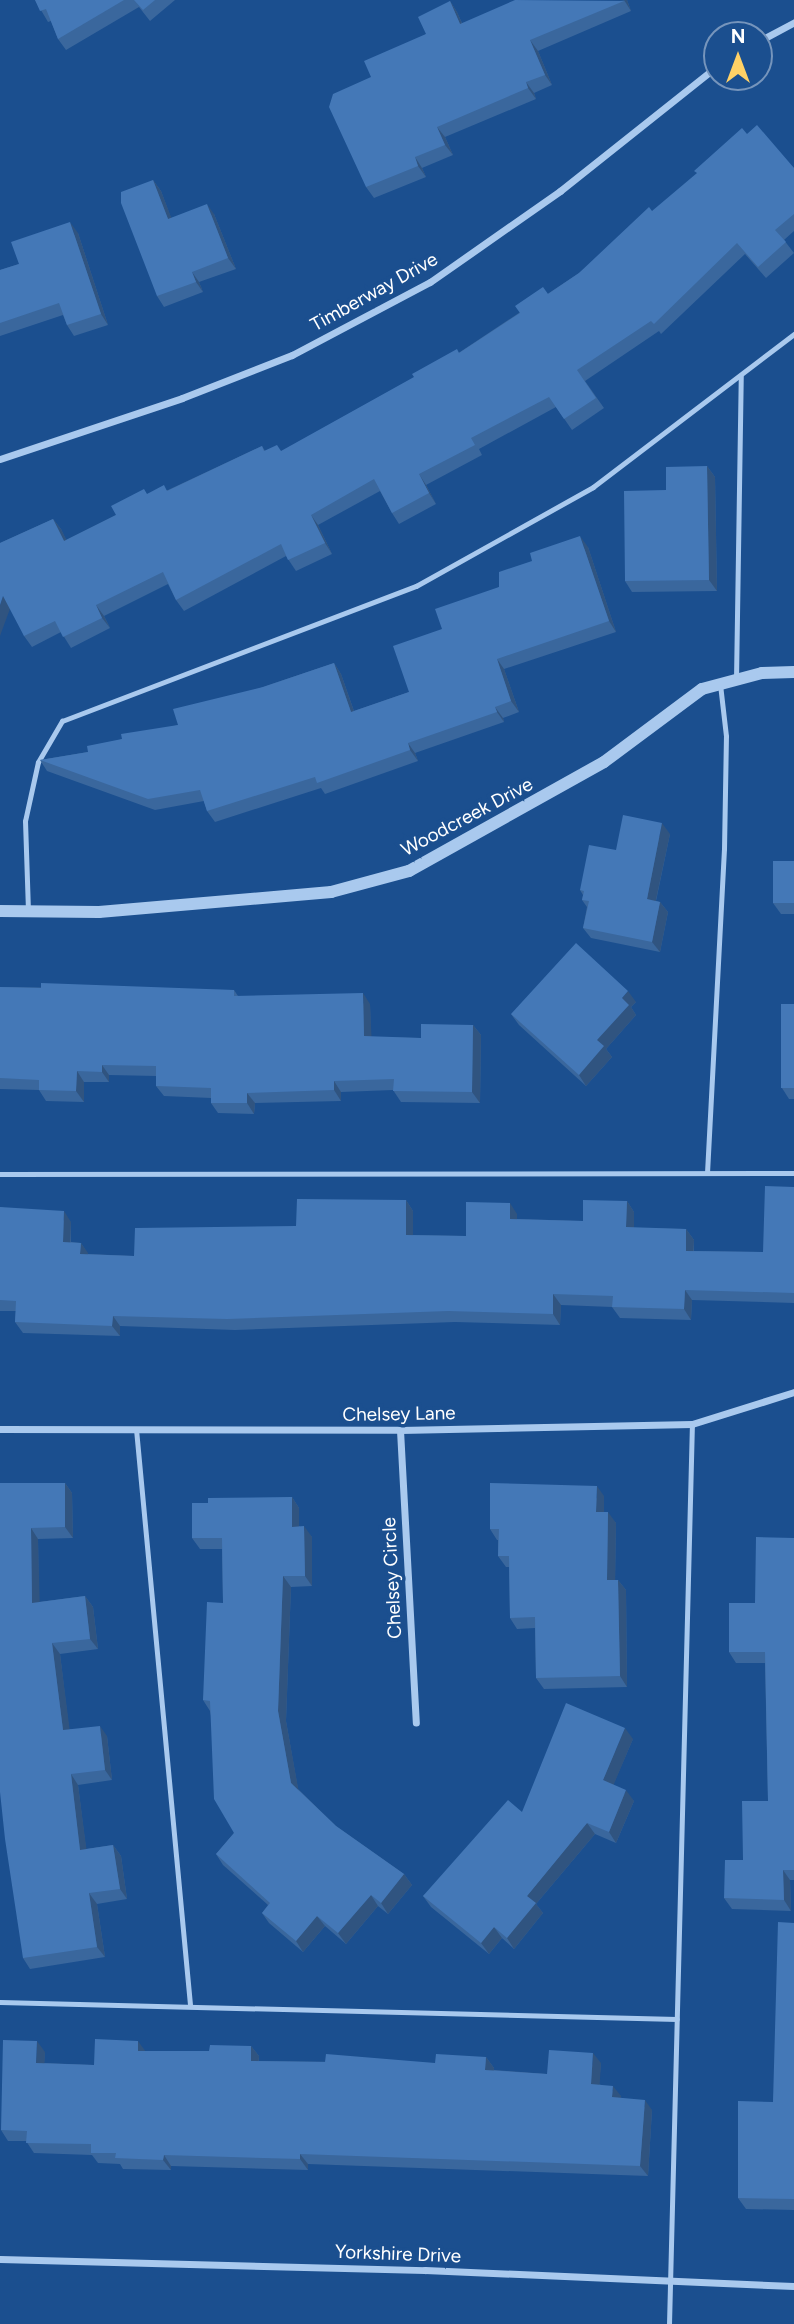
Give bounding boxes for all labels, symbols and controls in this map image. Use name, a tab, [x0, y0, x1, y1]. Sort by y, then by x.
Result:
north arrow	[703, 21, 773, 91]
text: N	[731, 25, 745, 48]
street label: Timberway Drive	[306, 248, 442, 336]
street label: Woodcreek Drive	[397, 773, 537, 861]
street label: Chelsey Lane	[342, 1402, 456, 1426]
street label: Chelsey Circle	[377, 1517, 407, 1639]
street label: Yorkshire Drive	[335, 2240, 461, 2268]

